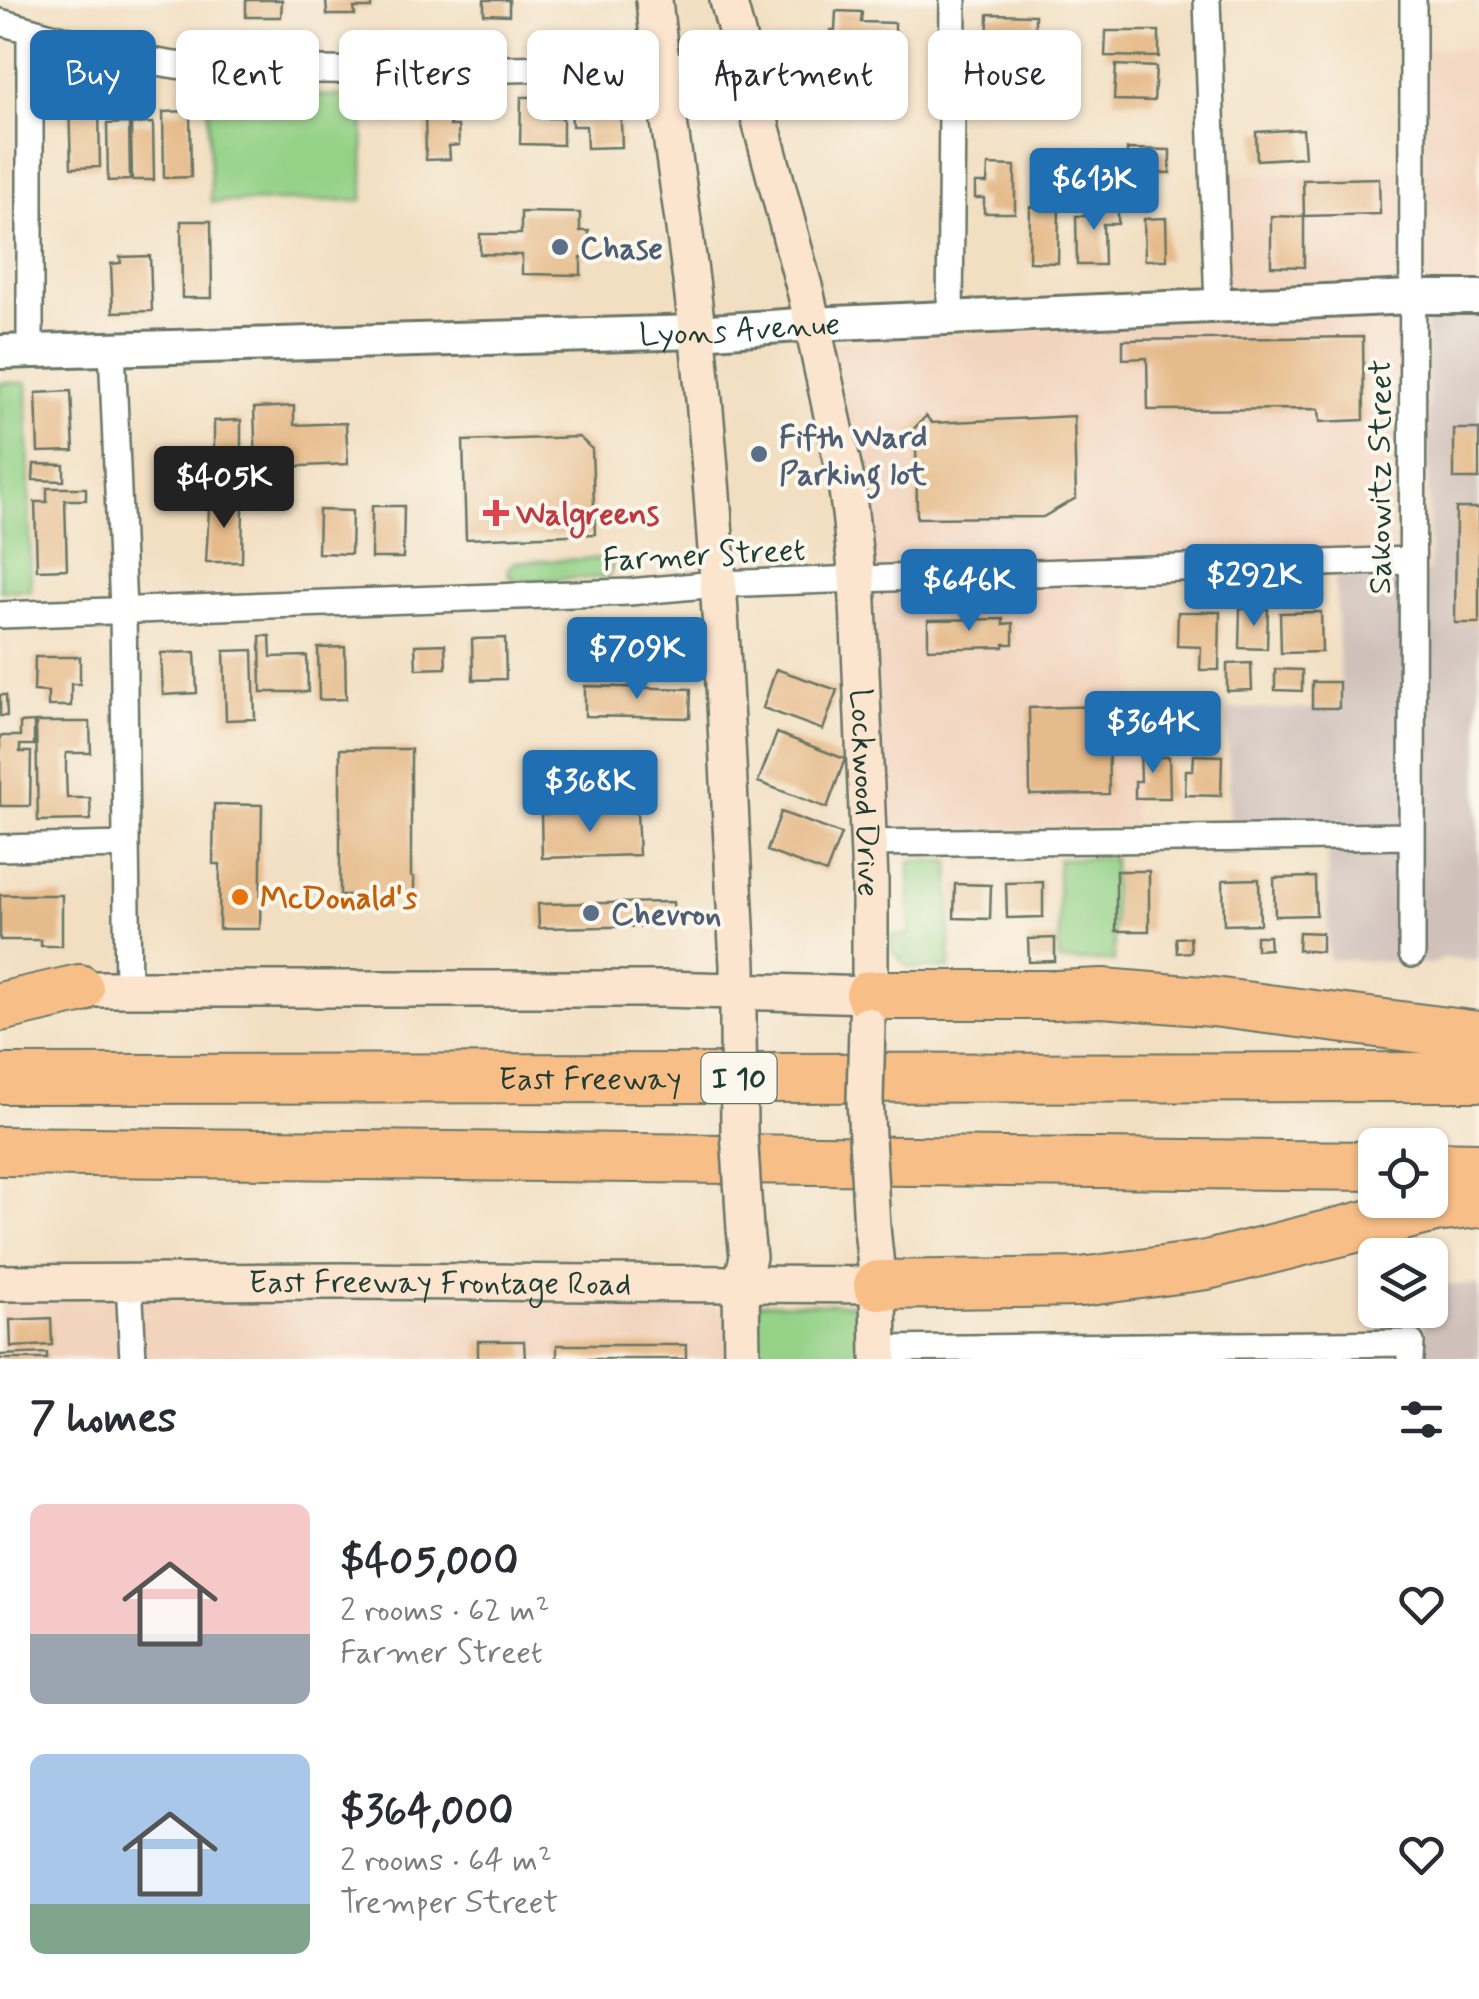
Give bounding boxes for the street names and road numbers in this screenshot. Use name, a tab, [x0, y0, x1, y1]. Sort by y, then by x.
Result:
street label: Lyons Avenue	[639, 304, 841, 357]
street label: Sakowitz Street	[1360, 359, 1402, 595]
street label: Farmer Street	[602, 530, 806, 582]
street label: Lockwood Drive	[839, 688, 889, 897]
road number: I 10	[702, 1053, 776, 1103]
street label: East Freeway	[498, 1059, 682, 1101]
street label: East Freeway Frontage Road	[249, 1262, 631, 1308]

